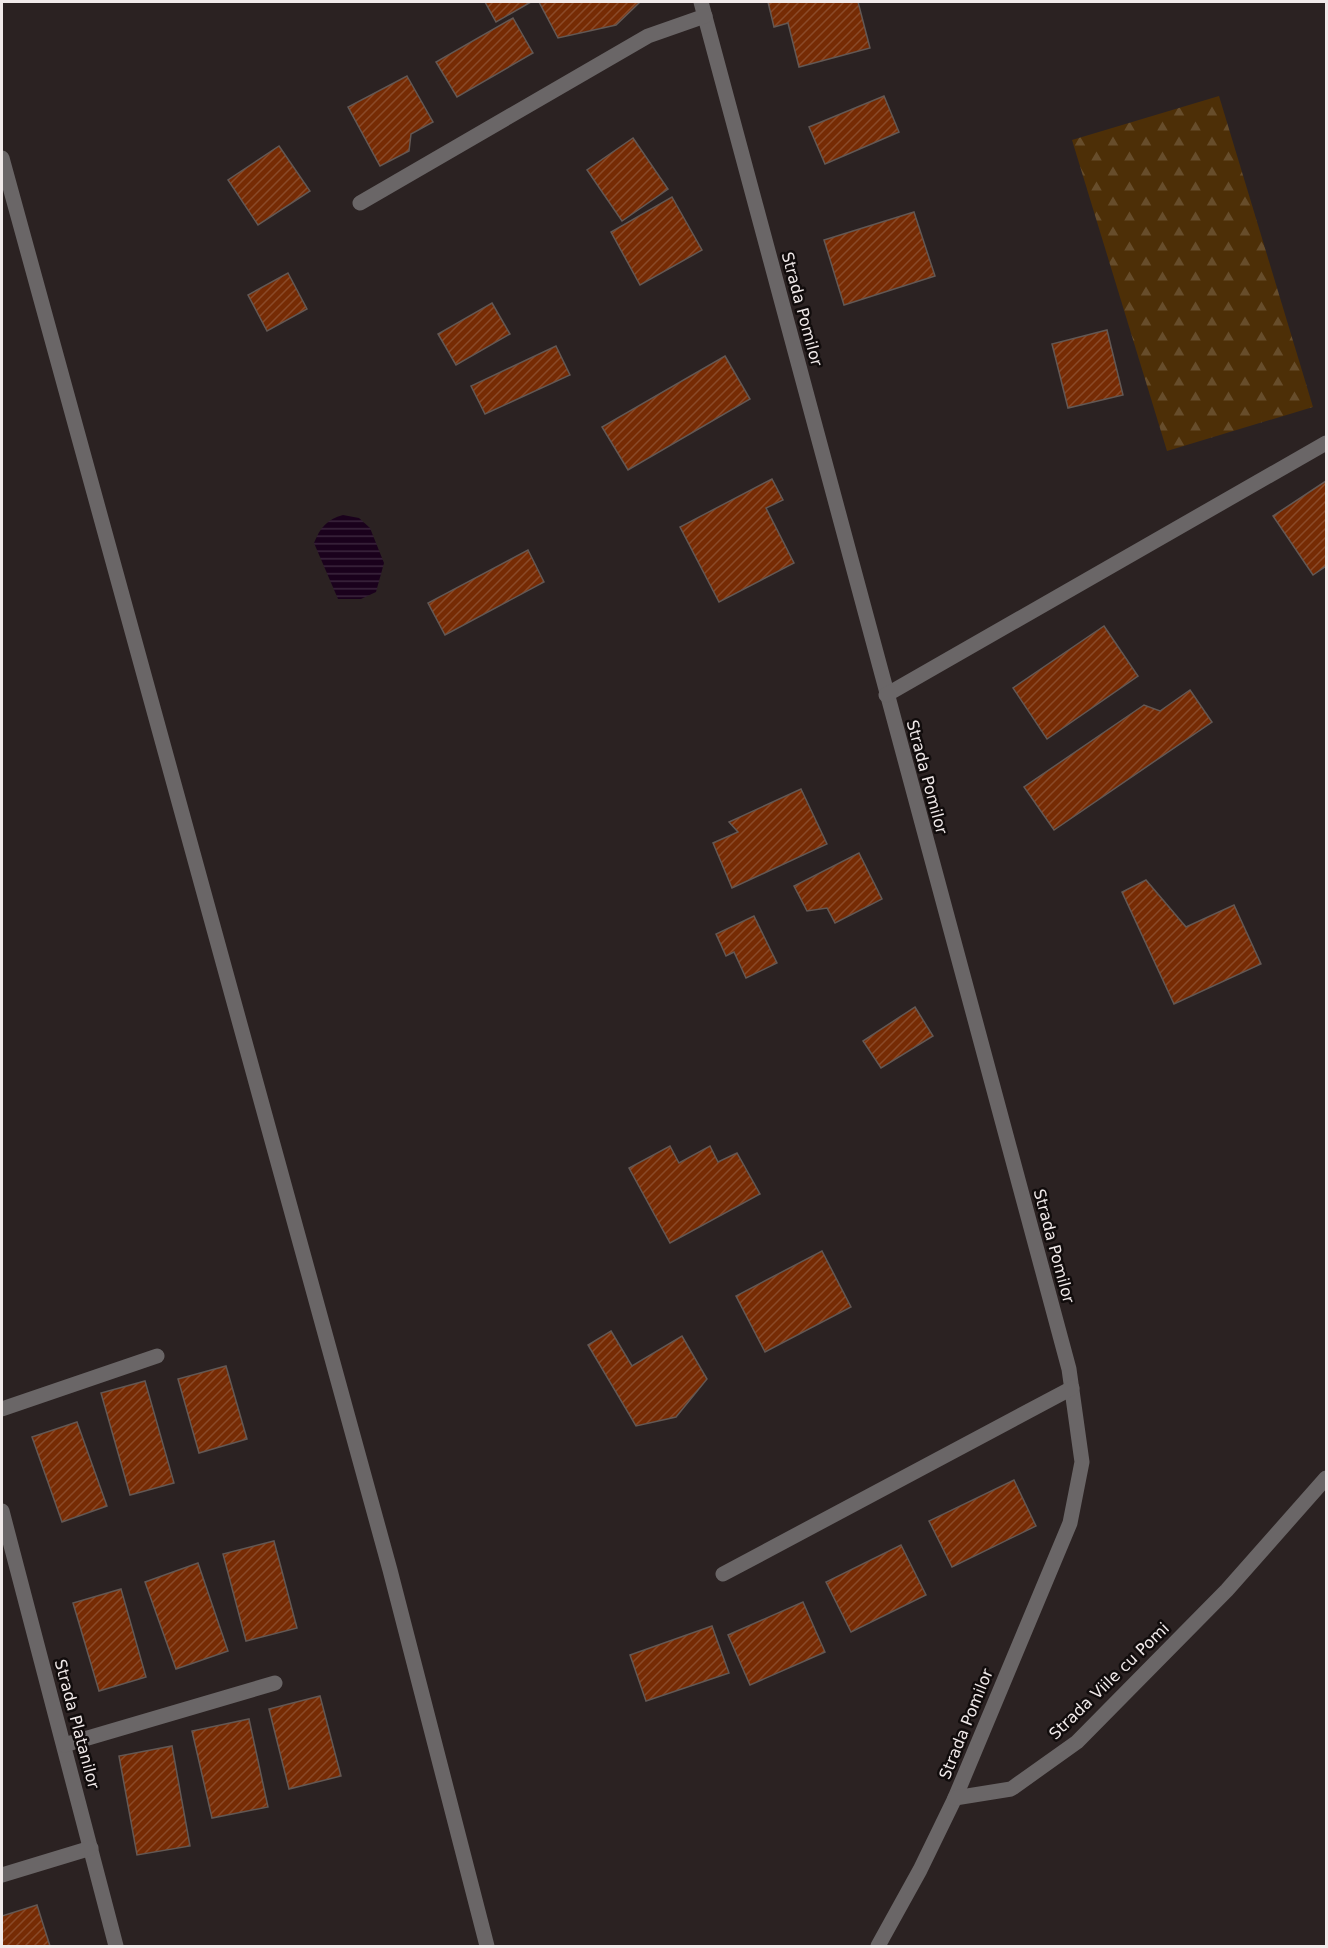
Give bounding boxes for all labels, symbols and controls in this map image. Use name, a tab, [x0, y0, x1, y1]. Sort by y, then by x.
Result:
street label: Strada Pomilor	[778, 250, 826, 369]
street label: Strada Pomilor	[903, 718, 951, 837]
street label: Strada Pomilor	[1030, 1187, 1078, 1306]
street label: Strada Viile cu Pomi	[1045, 1619, 1173, 1743]
street label: Strada Platanilor	[51, 1657, 104, 1791]
street label: Strada Pomilor	[935, 1666, 997, 1782]

